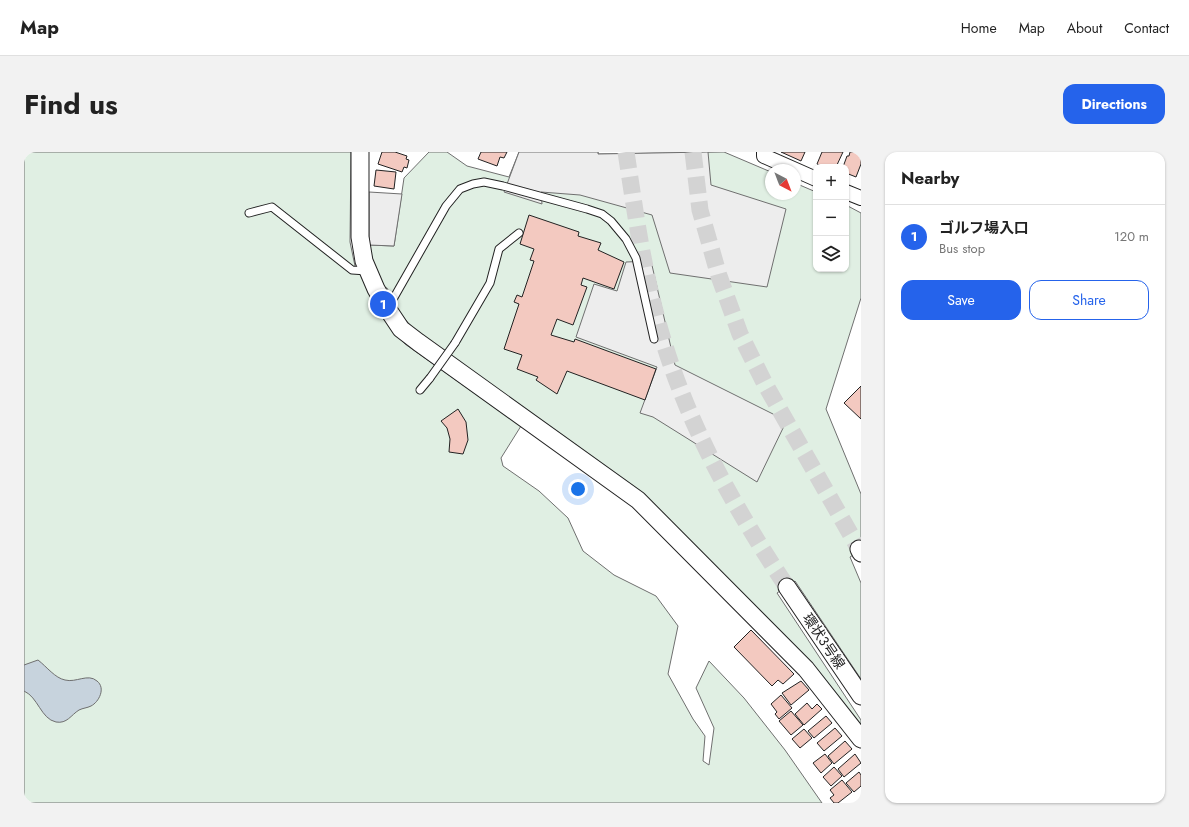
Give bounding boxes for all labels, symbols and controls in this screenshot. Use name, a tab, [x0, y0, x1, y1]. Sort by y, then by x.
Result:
text: Map	[20, 14, 59, 41]
text: Home	[961, 18, 997, 38]
text: Map	[1019, 18, 1045, 38]
text: About	[1067, 18, 1102, 38]
text: Contact	[1124, 18, 1169, 38]
text: Find us	[24, 84, 118, 125]
button: Directions	[1063, 84, 1165, 124]
north arrow	[765, 164, 801, 200]
map controls	[813, 164, 849, 272]
button: +	[813, 164, 849, 200]
text: Nearby	[901, 166, 959, 190]
button: −	[813, 200, 849, 236]
text: ゴルフ場入口	[939, 217, 1029, 239]
text: 1	[911, 227, 917, 246]
text: 120 m	[1114, 227, 1149, 246]
button: layers	[813, 236, 849, 272]
text: Bus stop	[939, 239, 985, 258]
button: Save	[901, 280, 1021, 320]
button: Share	[1029, 280, 1149, 320]
pin: 1	[370, 289, 396, 319]
your location	[568, 479, 588, 499]
street label: 環状3号線	[798, 609, 850, 673]

